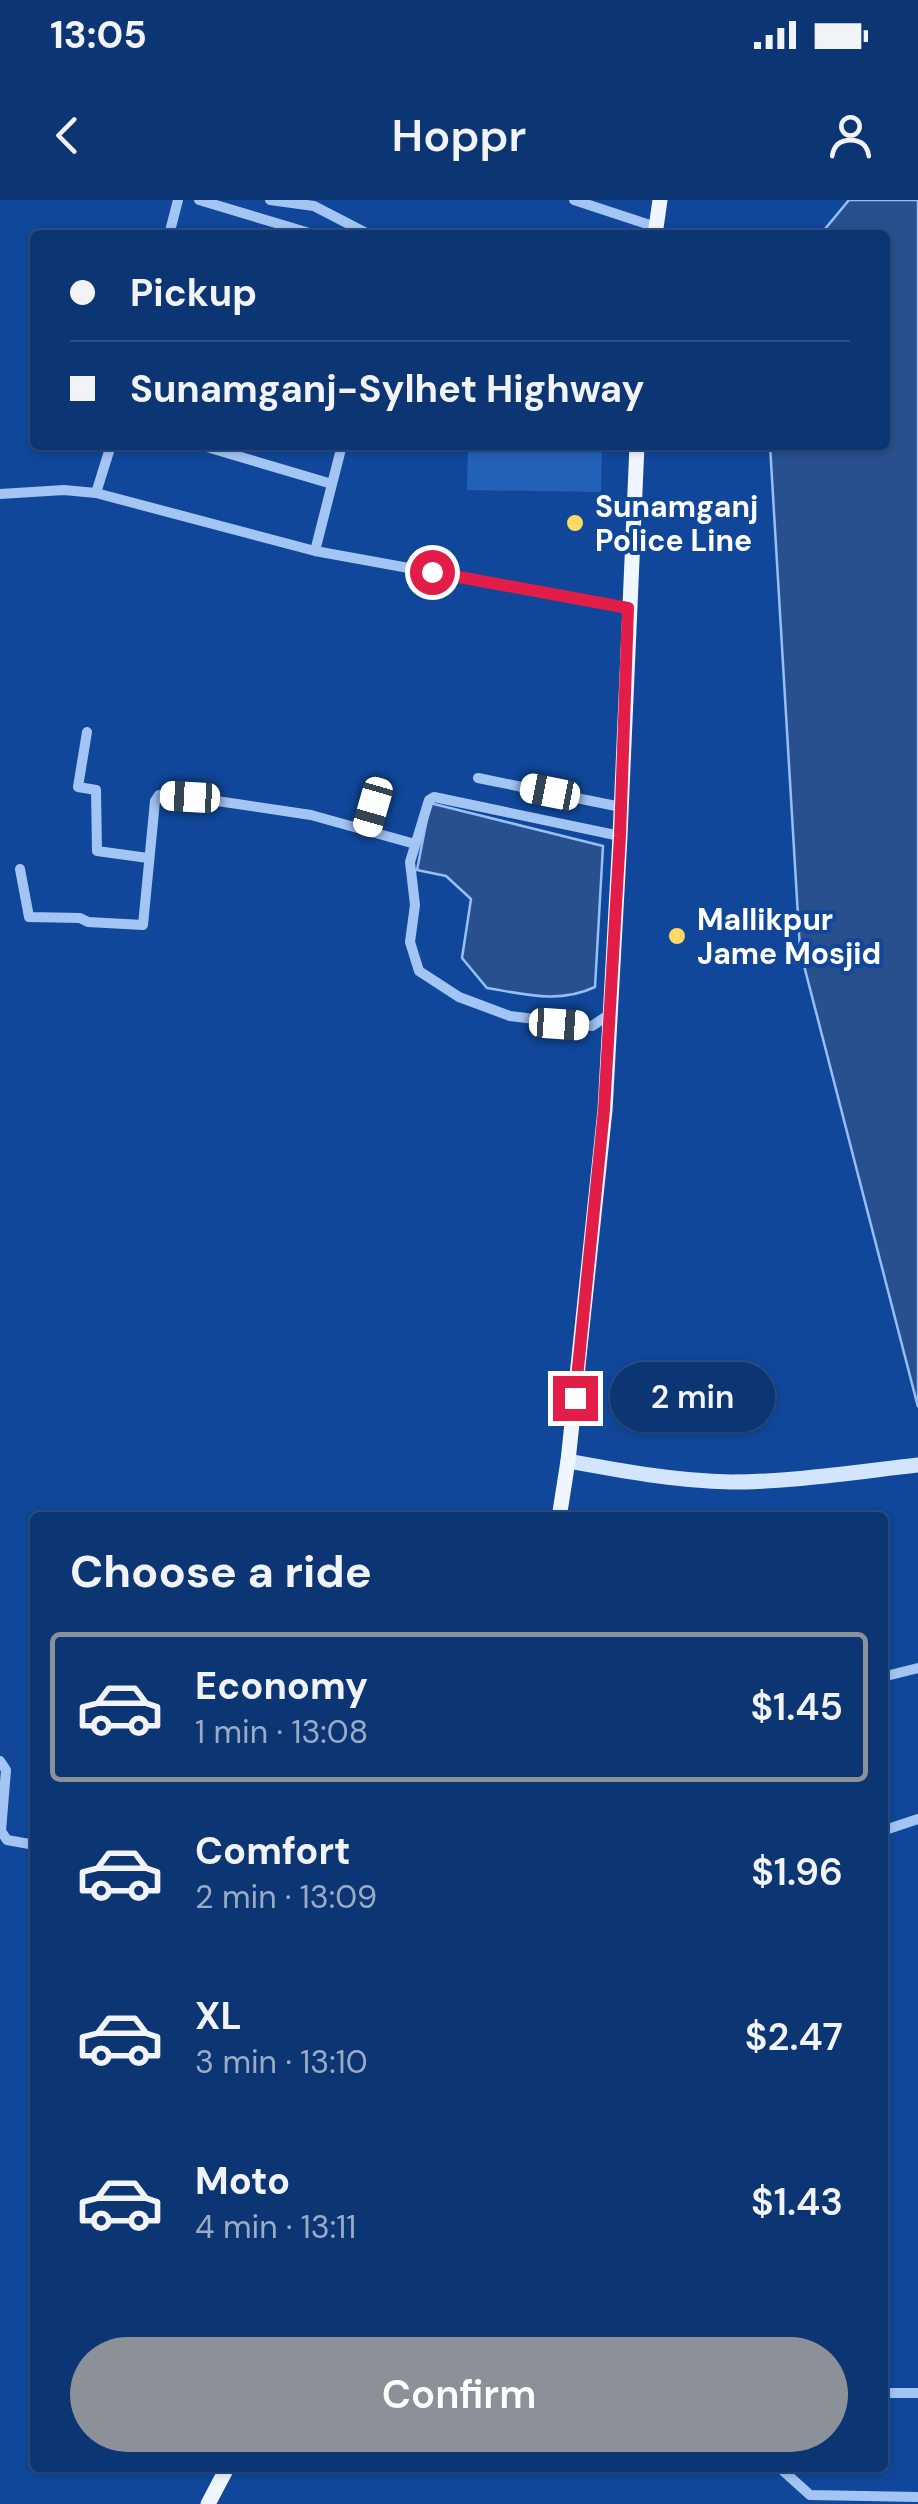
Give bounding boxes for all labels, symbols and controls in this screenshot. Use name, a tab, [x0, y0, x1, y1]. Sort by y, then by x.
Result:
text: 13:05	[50, 10, 147, 60]
text: Hoppr	[392, 106, 526, 165]
icon: back	[40, 108, 95, 163]
icon: person	[823, 108, 878, 163]
text: Pickup	[130, 268, 257, 318]
text: Sunamganj-Sylhet Highway	[130, 364, 644, 414]
place label: Sunamganj Police Line	[595, 487, 758, 560]
marker: Sunamganj Police Line	[564, 512, 586, 534]
route start	[410, 550, 455, 595]
car	[518, 772, 582, 812]
car	[350, 774, 396, 840]
car	[159, 780, 221, 814]
place label: Mallikpur Jame Mosjid	[697, 900, 881, 973]
marker: Mallikpur Jame Mosjid	[666, 925, 688, 947]
car	[528, 1007, 590, 1041]
callout: 2 min	[610, 1363, 775, 1433]
route end	[553, 1376, 598, 1421]
text: 2 min	[651, 1376, 734, 1418]
text: Choose a ride	[70, 1542, 372, 1601]
text: Economy	[195, 1661, 368, 1711]
icon: car	[75, 1662, 165, 1752]
text: $1.45	[750, 1682, 843, 1732]
text: 1 min · 13:08	[195, 1711, 368, 1753]
text: Comfort	[195, 1826, 351, 1876]
icon: car	[75, 1827, 165, 1917]
text: $1.96	[751, 1847, 843, 1897]
text: 2 min · 13:09	[195, 1876, 377, 1918]
text: XL	[195, 1991, 242, 2041]
icon: car	[75, 1992, 165, 2082]
text: $2.47	[745, 2012, 843, 2062]
text: 3 min · 13:10	[195, 2041, 368, 2083]
text: Moto	[195, 2156, 290, 2206]
icon: car	[75, 2157, 165, 2247]
text: $1.43	[751, 2177, 843, 2227]
text: 4 min · 13:11	[195, 2206, 356, 2248]
button: Confirm	[70, 2337, 848, 2452]

